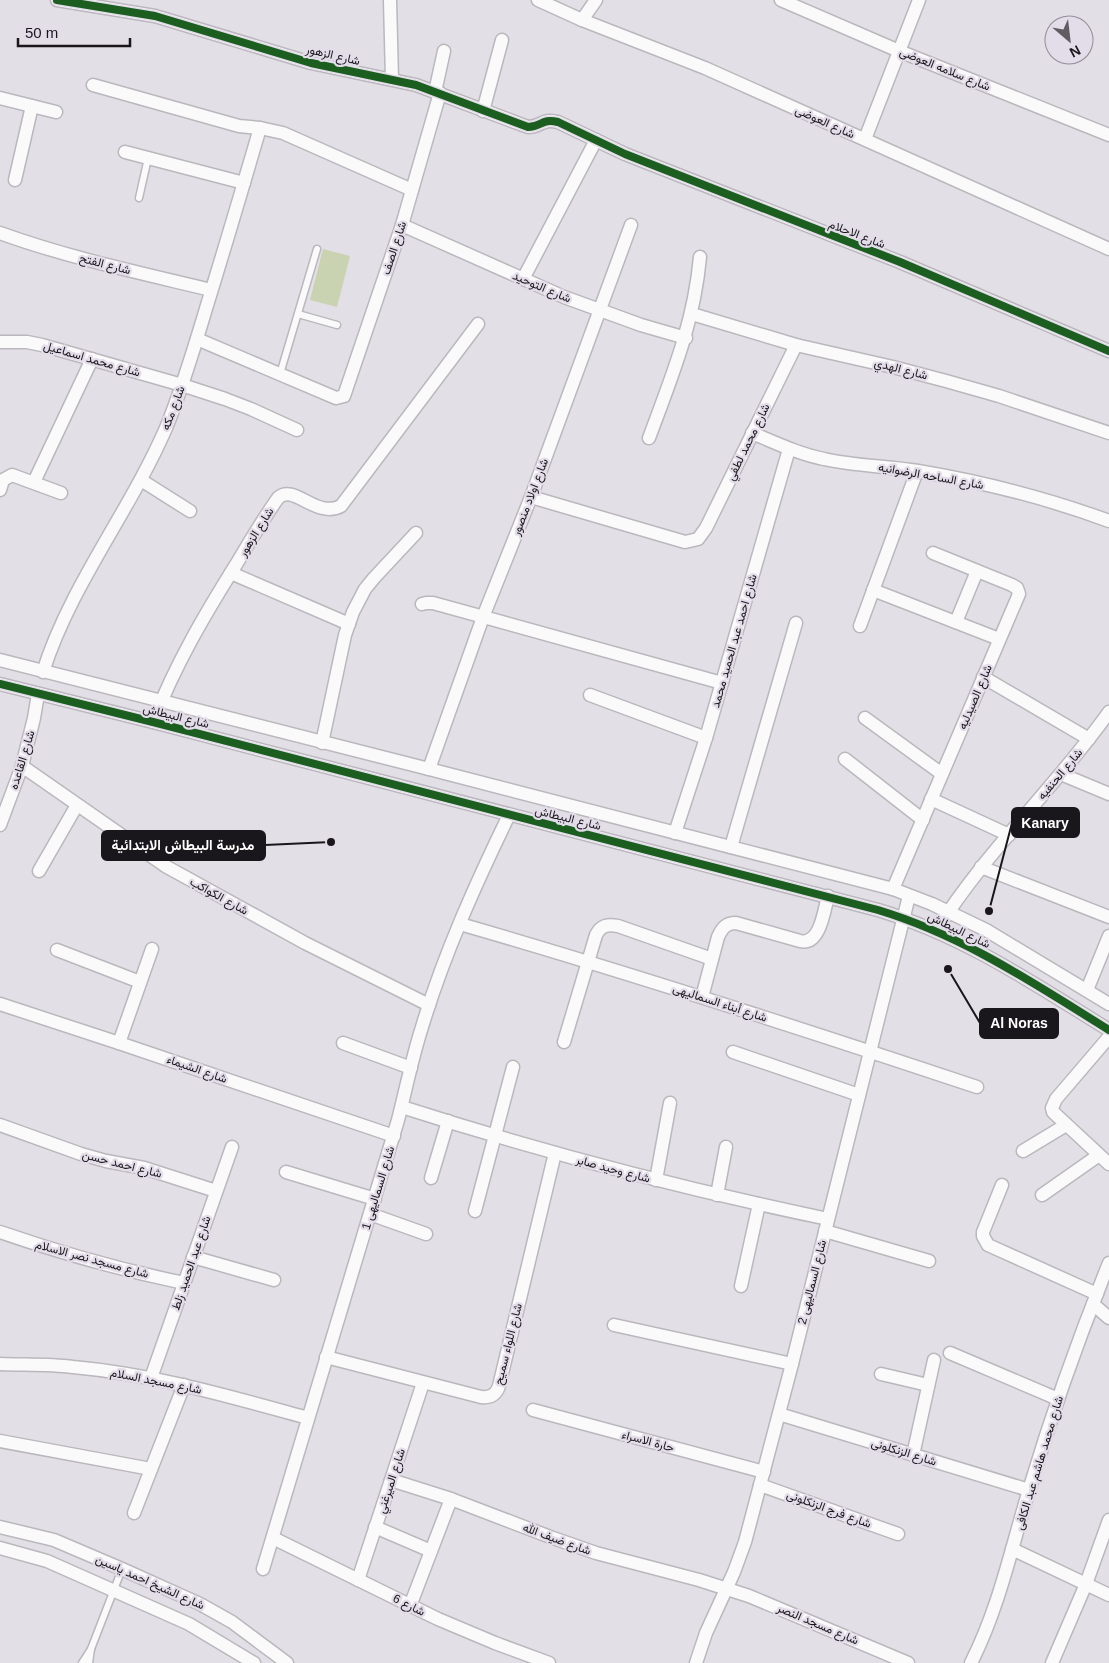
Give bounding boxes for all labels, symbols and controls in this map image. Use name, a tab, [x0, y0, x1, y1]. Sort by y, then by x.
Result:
scale bar	[18, 15, 130, 47]
north arrow	[1044, 15, 1094, 65]
text: 50 m	[25, 24, 58, 41]
street label: شارع الزهور	[303, 42, 361, 70]
text: N	[1067, 42, 1083, 61]
street label: شارع سلامه العوضى	[897, 44, 992, 95]
street label: شارع العوضى	[792, 103, 857, 143]
street label: شارع الاحلام	[826, 217, 887, 253]
street label: شارع الصف	[379, 220, 411, 277]
street label: شارع الفتح	[77, 251, 132, 279]
street label: شارع التوحيد	[510, 268, 573, 307]
street label: شارع محمد اسماعيل	[41, 338, 142, 381]
street label: شارع الهدي	[872, 356, 929, 385]
street label: شارع مكه	[158, 384, 190, 433]
street label: شارع محمد لطفي	[723, 401, 775, 484]
street label: شارع اولاد منصور	[508, 456, 553, 539]
street label: شارع الساحه الرضوانيه	[877, 460, 985, 494]
street label: شارع الزهور	[235, 505, 278, 561]
street label: شارع احمد عبد الحميد محمد	[708, 573, 762, 710]
street label: شارع الصيدليه	[955, 663, 997, 732]
street label: شارع البيطاش	[141, 701, 211, 733]
street label: شارع القاعده	[6, 729, 40, 792]
street label: شارع الحنفيه	[1035, 746, 1087, 804]
street label: شارع البيطاش	[533, 803, 603, 835]
callout: Kanary	[1012, 808, 1079, 837]
text: Kanary	[1021, 815, 1069, 831]
callout: مدرسة البيطاش الابتدائية	[102, 831, 265, 860]
text: مدرسة البيطاش الابتدائية	[112, 837, 255, 854]
street label: شارع الكواكب	[186, 874, 251, 919]
street label: شارع البيطاش	[925, 909, 992, 953]
street label: شارع أبناء السماليهى	[670, 981, 769, 1027]
callout: Al Noras	[980, 1009, 1058, 1038]
text: Al Noras	[990, 1015, 1048, 1031]
street label: شارع الشيماء	[164, 1052, 229, 1088]
street label: شارع السماليهى 1	[359, 1145, 399, 1232]
street label: شارع احمد حسن	[80, 1147, 163, 1183]
street label: شارع وحيد صابر	[573, 1152, 652, 1188]
street label: شارع عبد الحميد زلط	[168, 1214, 216, 1313]
street label: شارع مسجد نصر الاسلام	[33, 1237, 150, 1283]
street label: شارع السماليهى 2	[795, 1238, 831, 1326]
street label: شارع اللواء سميح	[491, 1302, 527, 1387]
street label: شارع مسجد السلام	[109, 1365, 203, 1399]
street label: شارع محمد هاشم عبد الكافى	[1012, 1394, 1068, 1532]
street label: حارة الاسراء	[620, 1427, 676, 1456]
street label: شارع الزنكلونى	[869, 1435, 938, 1470]
street label: شارع الميرغني	[374, 1447, 411, 1516]
street label: شارع فرج الزنكلونى	[784, 1487, 873, 1533]
street label: شارع ضيف الله	[520, 1520, 593, 1560]
street label: شارع الشيخ احمد ياسين	[93, 1552, 207, 1614]
street label: شارع 6	[390, 1591, 427, 1621]
street label: شارع مسجد النصر	[773, 1600, 861, 1649]

